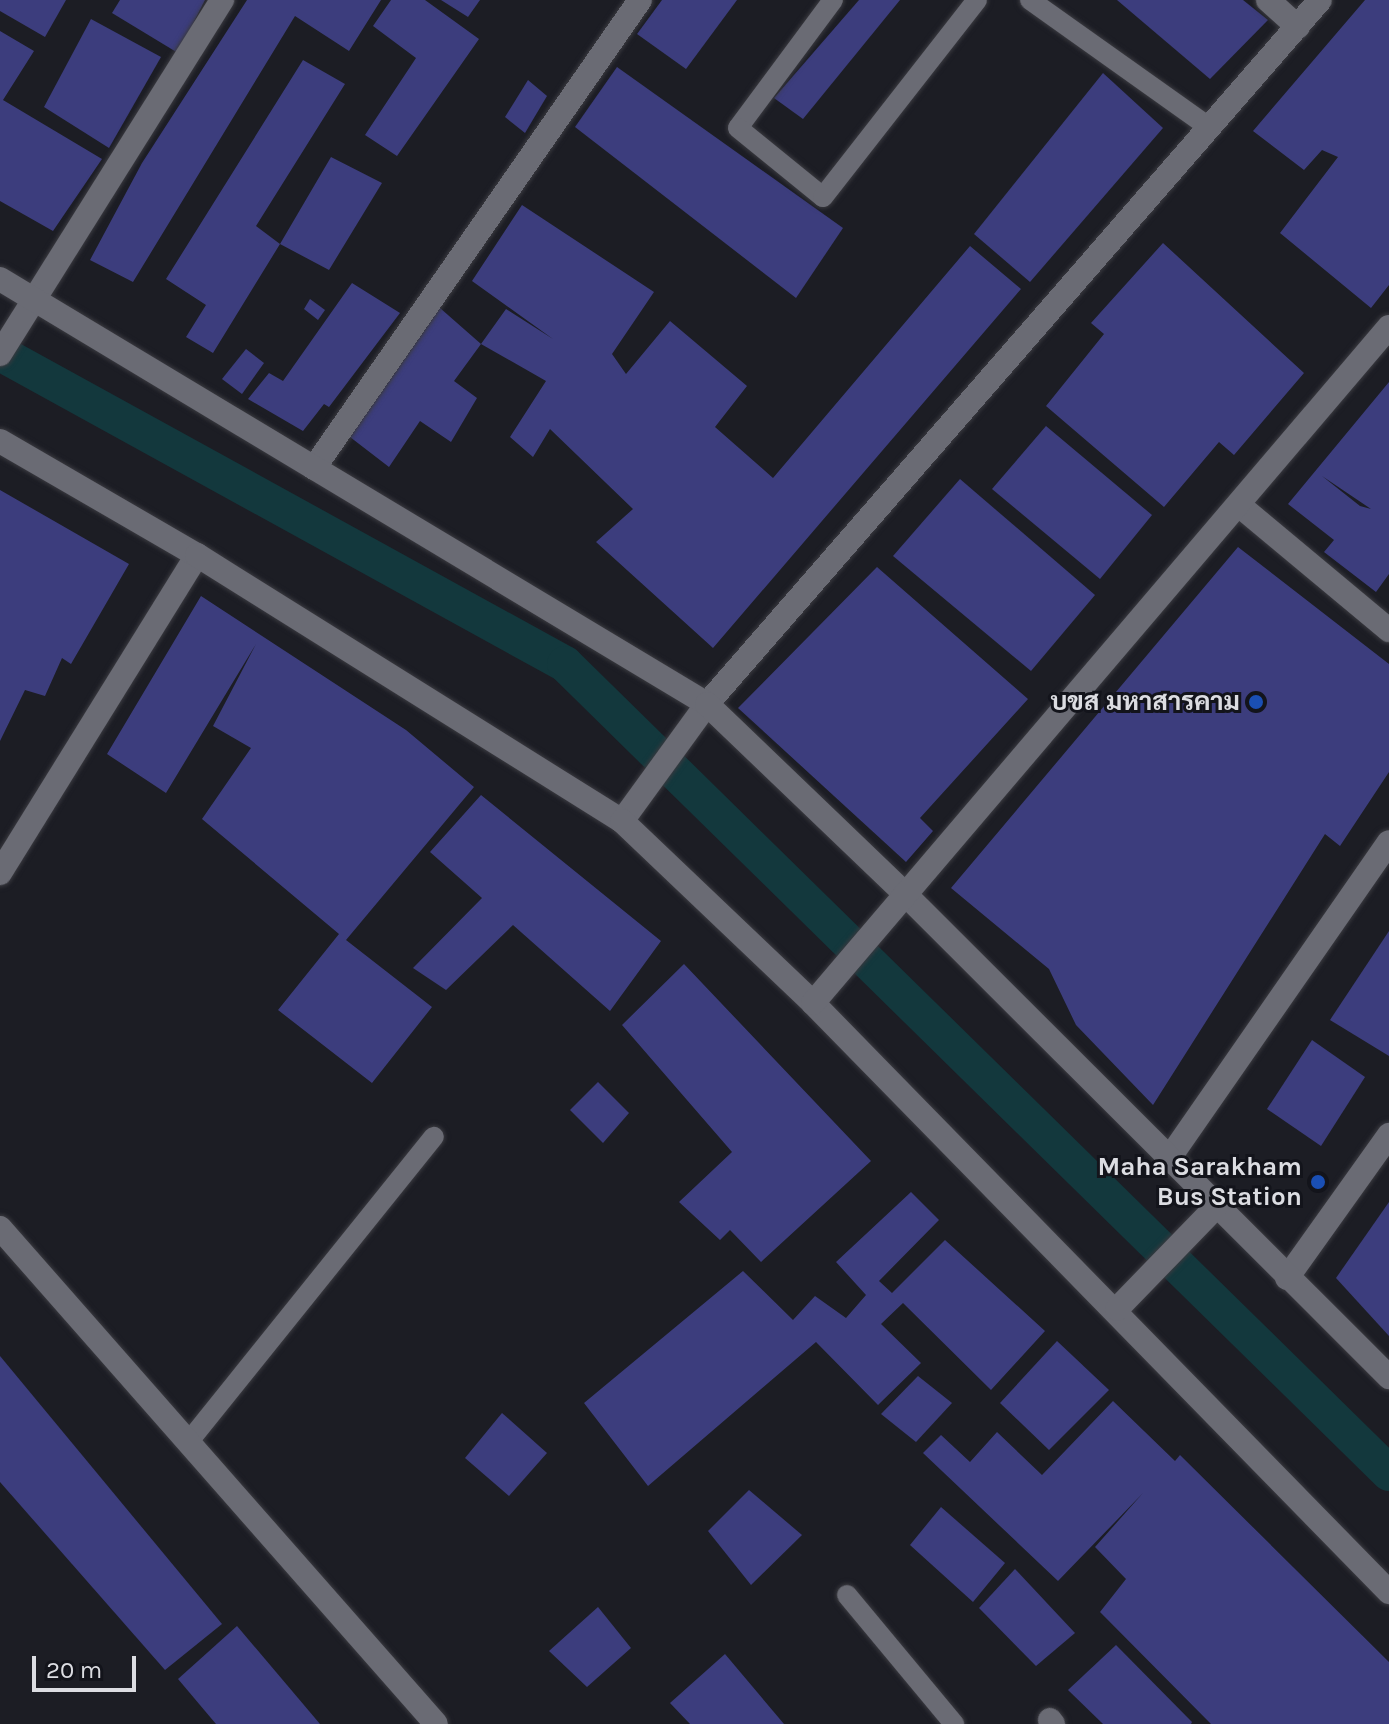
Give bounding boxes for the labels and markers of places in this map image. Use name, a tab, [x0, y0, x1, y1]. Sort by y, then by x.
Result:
place label: บขส มหาสารคาม	[1050, 686, 1240, 718]
marker: บขส มหาสารคาม	[1247, 693, 1265, 711]
place label: Maha Sarakham Bus Station	[1097, 1151, 1302, 1212]
marker: Maha Sarakham Bus Station	[1309, 1173, 1327, 1191]

